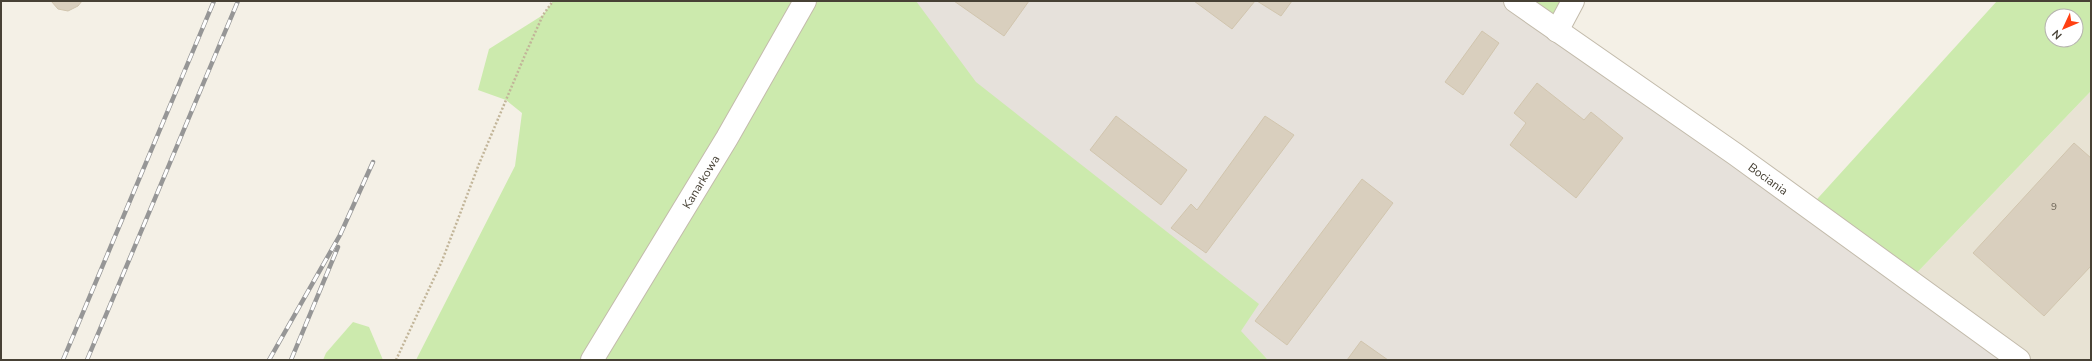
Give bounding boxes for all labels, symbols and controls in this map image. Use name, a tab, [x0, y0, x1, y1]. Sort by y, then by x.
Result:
north arrow	[2044, 8, 2084, 48]
text: N	[2049, 26, 2065, 43]
street label: Kanarkowa	[679, 152, 723, 212]
street label: Bociania	[1745, 159, 1791, 199]
house number: 9	[2051, 200, 2057, 214]

